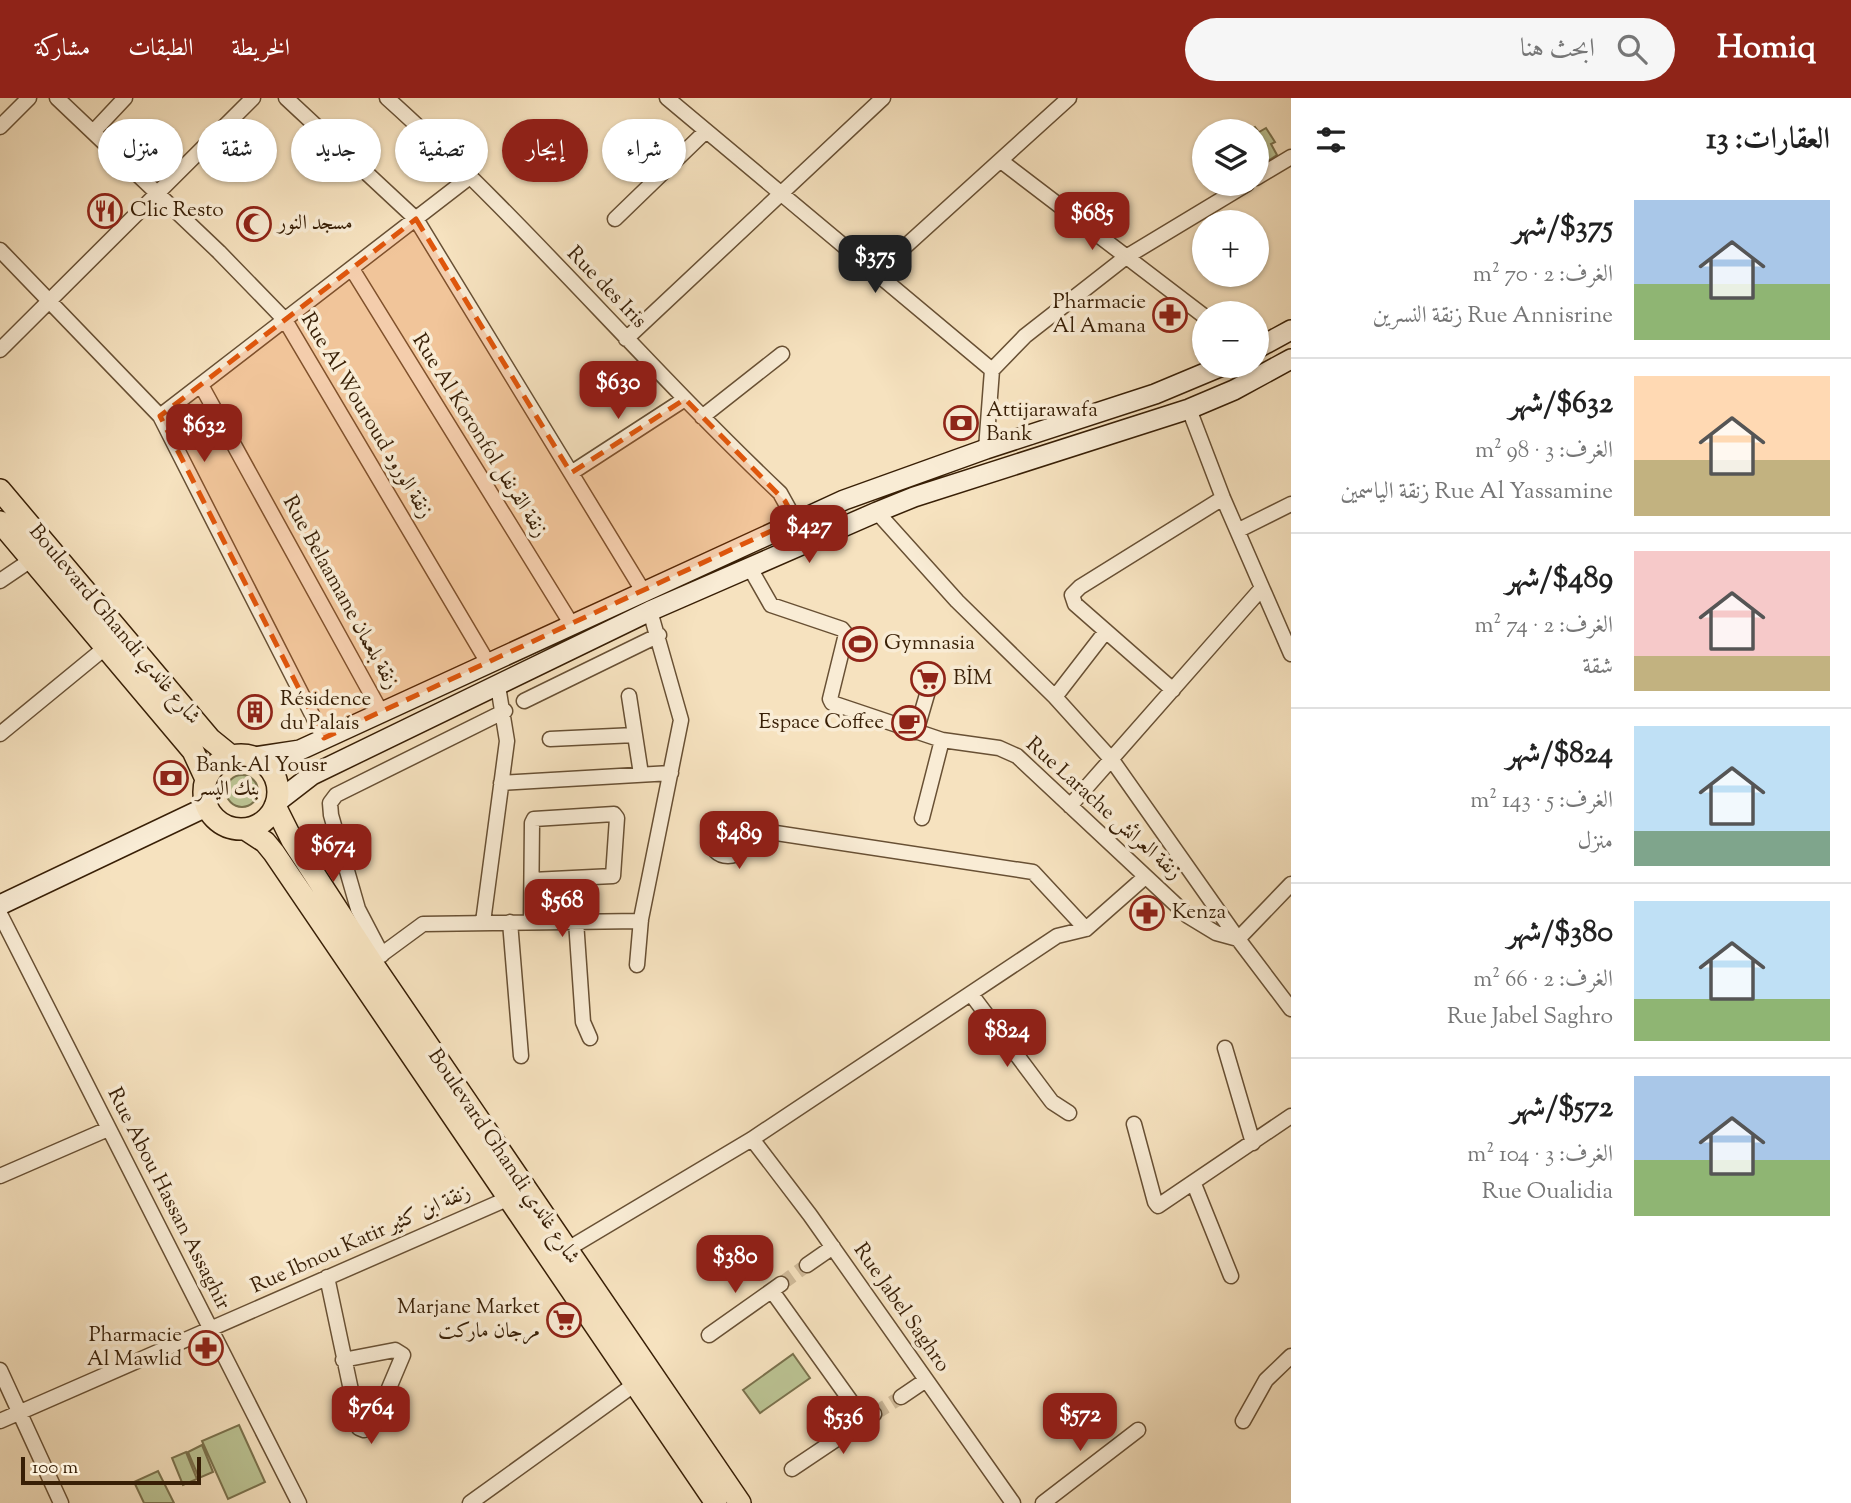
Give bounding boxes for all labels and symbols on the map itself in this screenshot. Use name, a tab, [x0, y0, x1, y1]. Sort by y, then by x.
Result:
restaurant icon: Clic Resto	[86, 192, 124, 230]
pin: $685	[1051, 192, 1133, 252]
place label: Clic Resto	[130, 196, 224, 226]
mosque icon: مسجد النور	[235, 205, 273, 243]
place label: مسجد النور	[276, 209, 353, 239]
pin: $375	[834, 236, 916, 295]
street label: Rue des Iris	[559, 240, 653, 336]
place label: Pharmacie Al Amana	[1052, 288, 1146, 342]
pharmacy icon: Pharmacie Al Amana	[1151, 296, 1189, 334]
street label: Rue Al Wouroud زنقة الورود	[293, 307, 439, 525]
street label: Rue Al Koronfol زنقة القرنفل	[404, 328, 554, 544]
pin: $630	[577, 362, 659, 421]
place label: Attijarawafa Bank	[986, 396, 1098, 450]
pin: $632	[163, 404, 245, 464]
bank icon: Attijarawafa Bank	[942, 404, 980, 442]
street label: Rue Belaamane زنقة بلعمان	[274, 491, 406, 695]
pin: $427	[768, 505, 850, 565]
street label: Boulevard Ghandi شارع غاندي	[20, 518, 207, 733]
sports icon: Gymnasia	[841, 625, 879, 663]
place label: Gymnasia	[884, 629, 975, 659]
supermarket icon: BİM	[909, 660, 947, 698]
place label: BİM	[953, 664, 992, 694]
place label: Résidence du Palais	[280, 685, 371, 739]
building icon: Résidence du Palais	[236, 693, 274, 731]
cafe icon: Espace Coffee	[890, 704, 928, 742]
place label: Espace Coffee	[759, 708, 884, 738]
street label: Rue Larache زنقة العرائش	[1018, 731, 1188, 887]
place label: Bank Al Yousr بنك اليسر	[194, 751, 327, 805]
bank icon: Bank Al Yousr بنك اليسر	[152, 759, 190, 797]
pin: $489	[698, 812, 780, 871]
pin: $674	[292, 824, 374, 884]
pin: $568	[521, 880, 603, 939]
pharmacy icon: Kenza	[1128, 894, 1166, 932]
place label: Kenza	[1172, 898, 1226, 928]
pin: $824	[966, 1010, 1048, 1069]
street label: Boulevard Ghandi شارع غاندي	[419, 1043, 586, 1271]
street label: Rue Abou Hassan Assaghir	[99, 1083, 237, 1315]
street label: Rue Ibnou Katir زنقة ابن كثير	[246, 1178, 476, 1302]
pin: $380	[694, 1236, 776, 1295]
street label: Rue Jabel Saghro	[845, 1237, 957, 1379]
place label: Marjane Market مرجان ماركت	[397, 1293, 540, 1347]
supermarket icon: Marjane Market مرجان ماركت	[545, 1301, 583, 1339]
place label: Pharmacie Al Mawlid	[87, 1321, 182, 1375]
pharmacy icon: Pharmacie Al Mawlid	[187, 1329, 225, 1367]
pin: $764	[330, 1386, 412, 1446]
pin: $572	[1039, 1394, 1121, 1453]
pin: $536	[802, 1396, 884, 1456]
scale bar	[21, 1454, 201, 1486]

